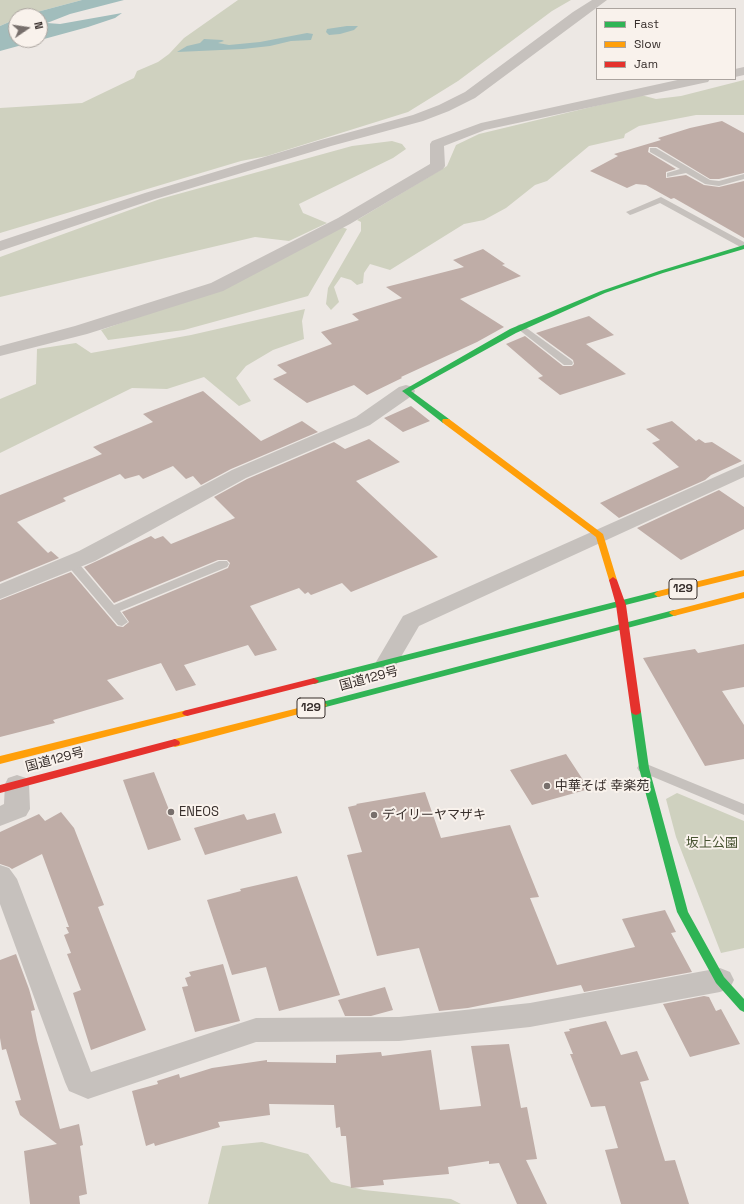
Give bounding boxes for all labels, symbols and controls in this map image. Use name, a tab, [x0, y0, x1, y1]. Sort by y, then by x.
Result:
north arrow	[8, 8, 48, 48]
legend	[596, 8, 736, 80]
text: Fast	[634, 16, 659, 32]
text: N	[31, 20, 46, 31]
text: Slow	[634, 36, 661, 52]
text: Jam	[634, 56, 658, 72]
road number: 129	[669, 579, 697, 599]
street label: 国道129号	[338, 664, 400, 694]
road number: 129	[297, 698, 325, 718]
street label: 国道129号	[24, 745, 86, 775]
place label: 中華そば 幸楽苑	[555, 778, 649, 794]
marker: 中華そば 幸楽苑	[542, 781, 552, 791]
place label: ENEOS	[179, 804, 219, 820]
marker: ENEOS	[166, 807, 176, 817]
place label: デイリーヤマザキ	[382, 807, 486, 823]
marker: デイリーヤマザキ	[369, 810, 379, 820]
park label: 坂上公園	[686, 835, 738, 851]

